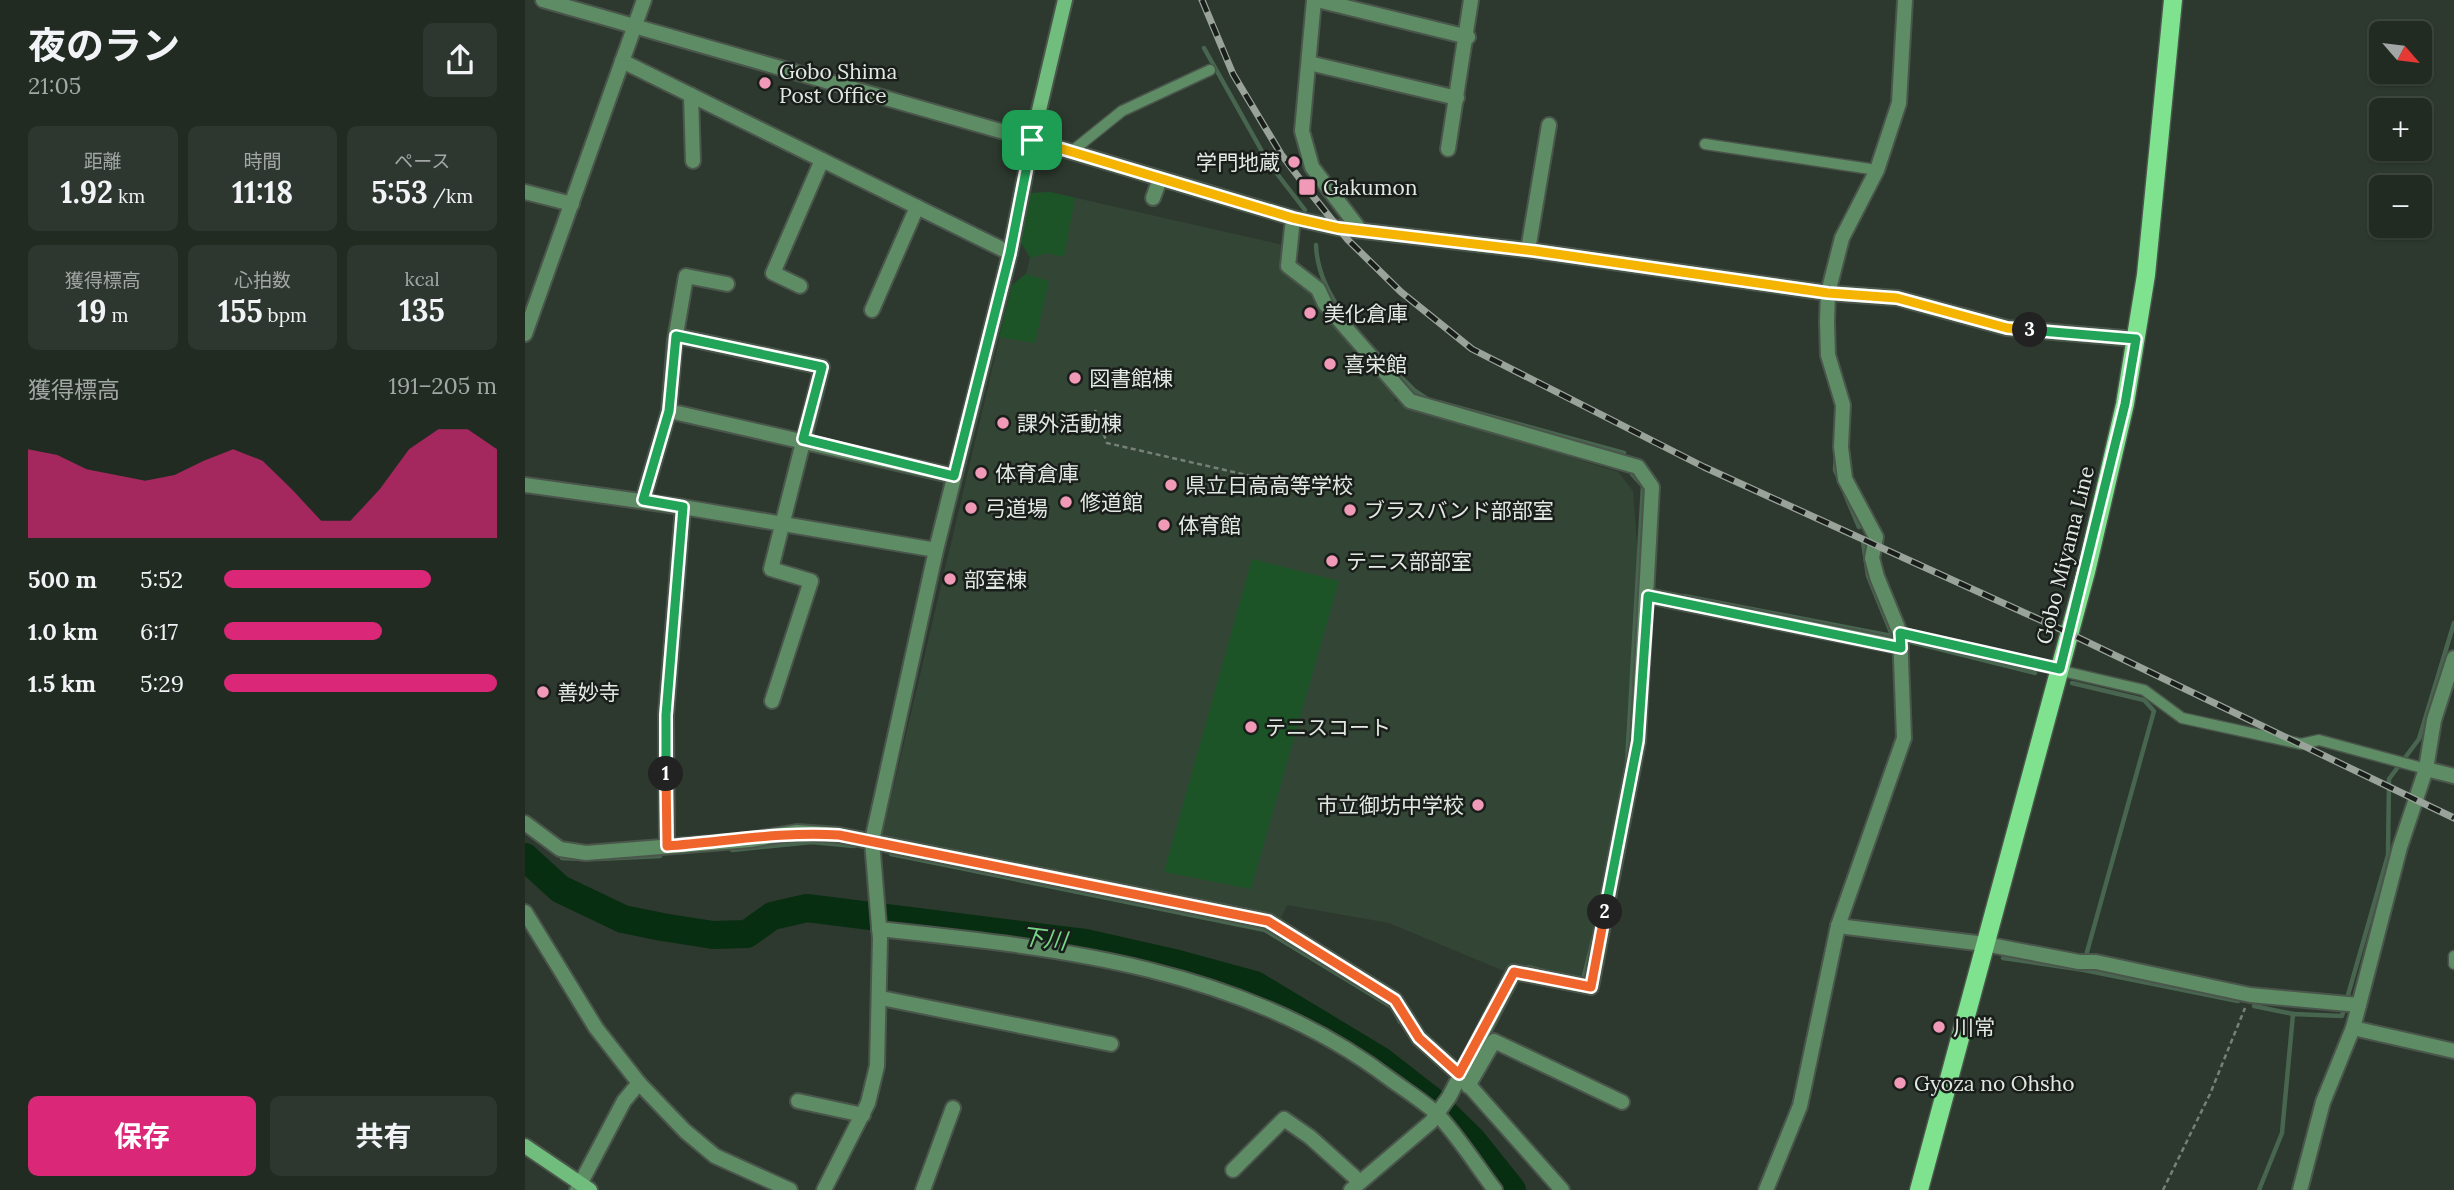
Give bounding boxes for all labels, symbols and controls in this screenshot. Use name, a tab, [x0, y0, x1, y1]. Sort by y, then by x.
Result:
text: 夜のラン	[28, 21, 180, 69]
north arrow	[2369, 21, 2433, 84]
map controls	[2369, 21, 2432, 238]
button: share	[423, 23, 497, 97]
place label: Gobo Shima Post Office	[779, 58, 897, 109]
text: 21:05	[28, 71, 81, 100]
marker: Gobo Shima Post Office	[757, 75, 773, 91]
button: +	[2369, 98, 2432, 161]
pin	[1002, 110, 1062, 170]
icon: arrive	[1013, 121, 1051, 159]
text: 距離	[84, 149, 122, 173]
text: 時間	[243, 149, 282, 173]
text: ペース	[394, 149, 450, 173]
place label: 学門地蔵	[1196, 149, 1280, 176]
marker: 学門地蔵	[1286, 154, 1302, 170]
text: 1.92	[61, 173, 113, 211]
text: 11:18	[232, 173, 293, 211]
text: 5:53	[371, 173, 428, 211]
place label: Gakumon	[1323, 174, 1418, 201]
button: −	[2369, 175, 2432, 238]
marker: Gakumon	[1297, 177, 1317, 197]
text: km	[113, 184, 145, 208]
text: /km	[428, 184, 473, 208]
text: kcal	[405, 267, 440, 291]
text: 獲得標高	[65, 268, 141, 292]
text: 心拍数	[234, 268, 291, 292]
text: 135	[400, 291, 445, 329]
text: 19	[77, 292, 107, 330]
text: 155	[218, 292, 263, 330]
place label: 美化倉庫	[1324, 300, 1408, 327]
text: m	[107, 303, 129, 327]
text: bpm	[263, 303, 307, 327]
marker: 美化倉庫	[1302, 305, 1318, 321]
pin: 3	[2013, 312, 2047, 348]
text: 3	[2024, 317, 2035, 341]
place label: 喜栄館	[1344, 351, 1407, 378]
marker: 喜栄館	[1322, 356, 1338, 372]
place label: 図書館棟	[1089, 365, 1173, 392]
marker: 図書館棟	[1067, 370, 1083, 386]
text: 191–205 m	[389, 371, 497, 400]
text: 獲得標高	[28, 375, 120, 404]
place label: 課外活動棟	[1017, 410, 1122, 437]
marker: 課外活動棟	[995, 415, 1011, 431]
place label: 体育倉庫	[995, 460, 1079, 487]
street label: Gobo Miyama Line	[2030, 463, 2100, 647]
marker: 体育倉庫	[973, 465, 989, 481]
place label: 県立日高高等学校	[1185, 472, 1353, 499]
marker: 県立日高高等学校	[1163, 477, 1179, 493]
place label: 修道館	[1080, 489, 1143, 516]
marker: 修道館	[1058, 494, 1074, 510]
place label: 弓道場	[985, 495, 1048, 522]
place label: ブラスバンド部部室	[1364, 497, 1554, 524]
marker: 弓道場	[963, 500, 979, 516]
marker: ブラスバンド部部室	[1342, 502, 1358, 518]
place label: 体育館	[1178, 512, 1241, 539]
marker: 体育館	[1156, 517, 1172, 533]
place label: テニス部部室	[1346, 548, 1472, 575]
marker: テニス部部室	[1324, 553, 1340, 569]
text: 500 m	[28, 565, 97, 594]
text: 5:52	[140, 565, 183, 594]
place label: 部室棟	[964, 566, 1027, 593]
marker: 部室棟	[942, 571, 958, 587]
text: 1.0 km	[28, 617, 98, 646]
text: 6:17	[140, 617, 178, 646]
text: 1.5 km	[28, 669, 96, 698]
text: 5:29	[140, 669, 184, 698]
place label: 善妙寺	[557, 679, 620, 706]
marker: 善妙寺	[535, 684, 551, 700]
place label: テニスコート	[1265, 714, 1391, 741]
marker: テニスコート	[1243, 719, 1259, 735]
pin: 1	[649, 756, 683, 792]
text: 1	[662, 761, 669, 785]
place label: 市立御坊中学校	[1317, 792, 1464, 819]
marker: 市立御坊中学校	[1470, 797, 1486, 813]
pin: 2	[1587, 894, 1623, 930]
text: 2	[1599, 899, 1610, 923]
water label: 下川	[1019, 921, 1072, 956]
place label: 川常	[1953, 1014, 1995, 1041]
marker: 川常	[1931, 1019, 1947, 1035]
place label: Gyoza no Ohsho	[1914, 1070, 2075, 1097]
marker: Gyoza no Ohsho	[1892, 1075, 1908, 1091]
button: 保存	[28, 1096, 256, 1176]
button: 共有	[270, 1096, 497, 1176]

